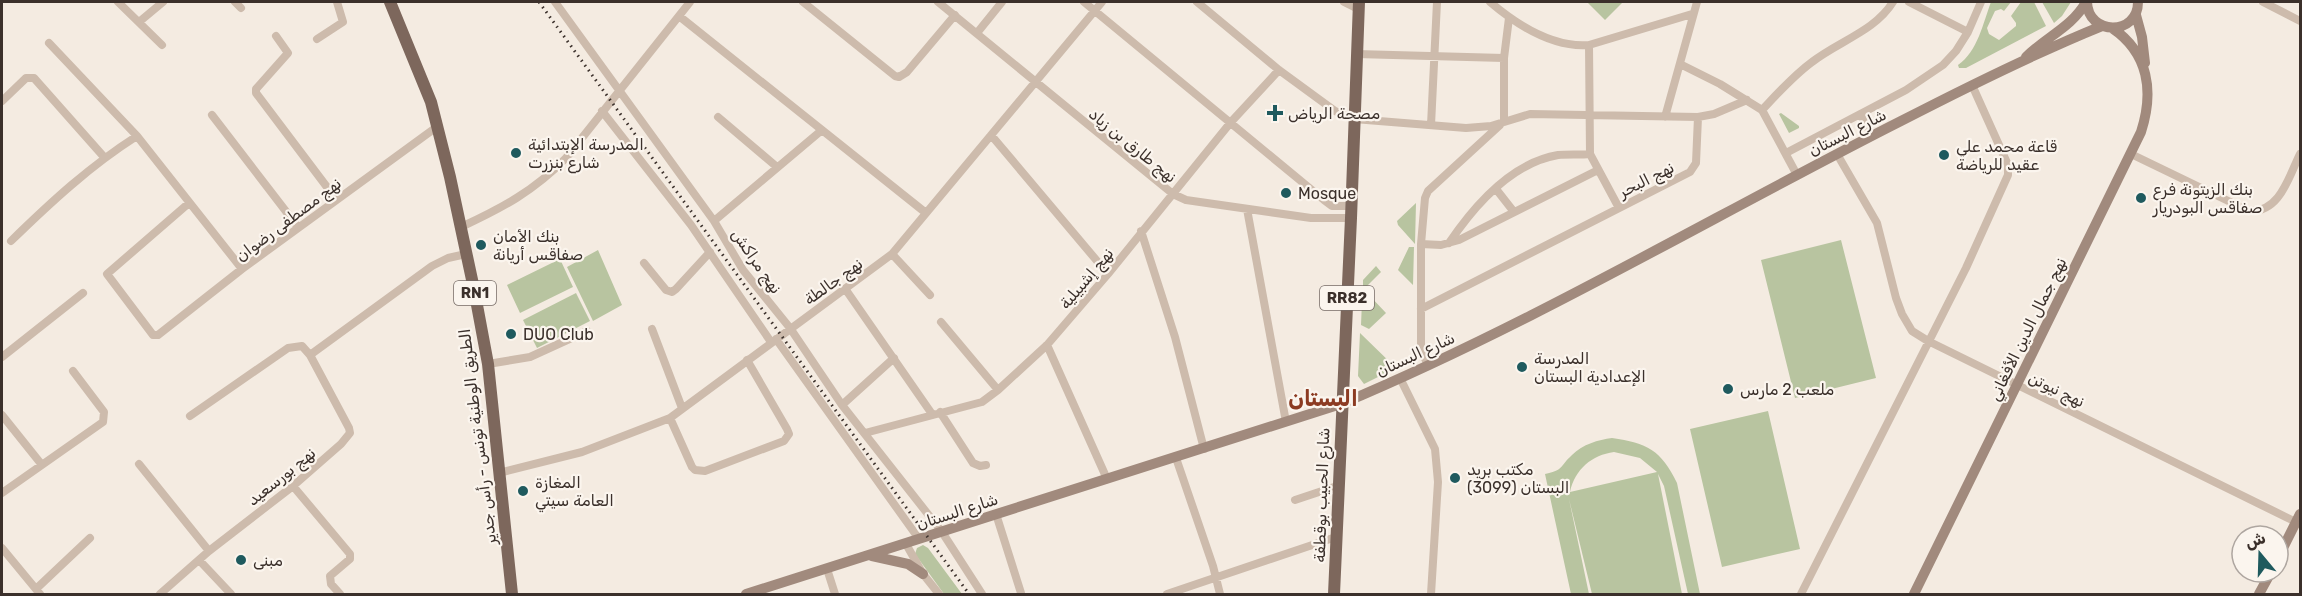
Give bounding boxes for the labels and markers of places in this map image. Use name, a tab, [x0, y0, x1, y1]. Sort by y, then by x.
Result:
marker: مصحة الرياض	[1266, 104, 1284, 122]
place label: مصحة الرياض	[1288, 104, 1380, 124]
place label: المدرسة الإبتدائية شارع بنزرت	[528, 135, 644, 174]
place label: قاعة محمد علي عقيد للرياضة	[1956, 137, 2058, 175]
marker: المدرسة الإبتدائية شارع بنزرت	[509, 146, 523, 160]
marker: قاعة محمد علي عقيد للرياضة	[1937, 148, 1951, 162]
place label: بنك الزيتونة فرع صفاقس البودريار	[2152, 180, 2262, 218]
place label: Mosque	[1298, 184, 1356, 203]
marker: Mosque	[1279, 186, 1293, 200]
marker: بنك الزيتونة فرع صفاقس البودريار	[2134, 191, 2148, 205]
place label: بنك الأمان صفاقس أريانة	[493, 227, 583, 265]
marker: بنك الأمان صفاقس أريانة	[474, 238, 488, 252]
place label: DUO Club	[523, 325, 594, 344]
marker: DUO Club	[504, 327, 518, 341]
place label: المدرسة الإعدادية البستان	[1534, 349, 1646, 387]
marker: المدرسة الإعدادية البستان	[1515, 360, 1529, 374]
place label: ملعب 2 مارس	[1740, 380, 1834, 400]
marker: ملعب 2 مارس	[1721, 382, 1735, 396]
place label: مكتب بريد البستان (3099)	[1467, 460, 1569, 497]
marker: مكتب بريد البستان (3099)	[1448, 471, 1462, 485]
place label: المغازة العامة سيتي	[535, 473, 614, 513]
marker: المغازة العامة سيتي	[516, 484, 530, 498]
place label: مبنى	[253, 551, 283, 570]
marker: مبنى	[234, 553, 248, 567]

